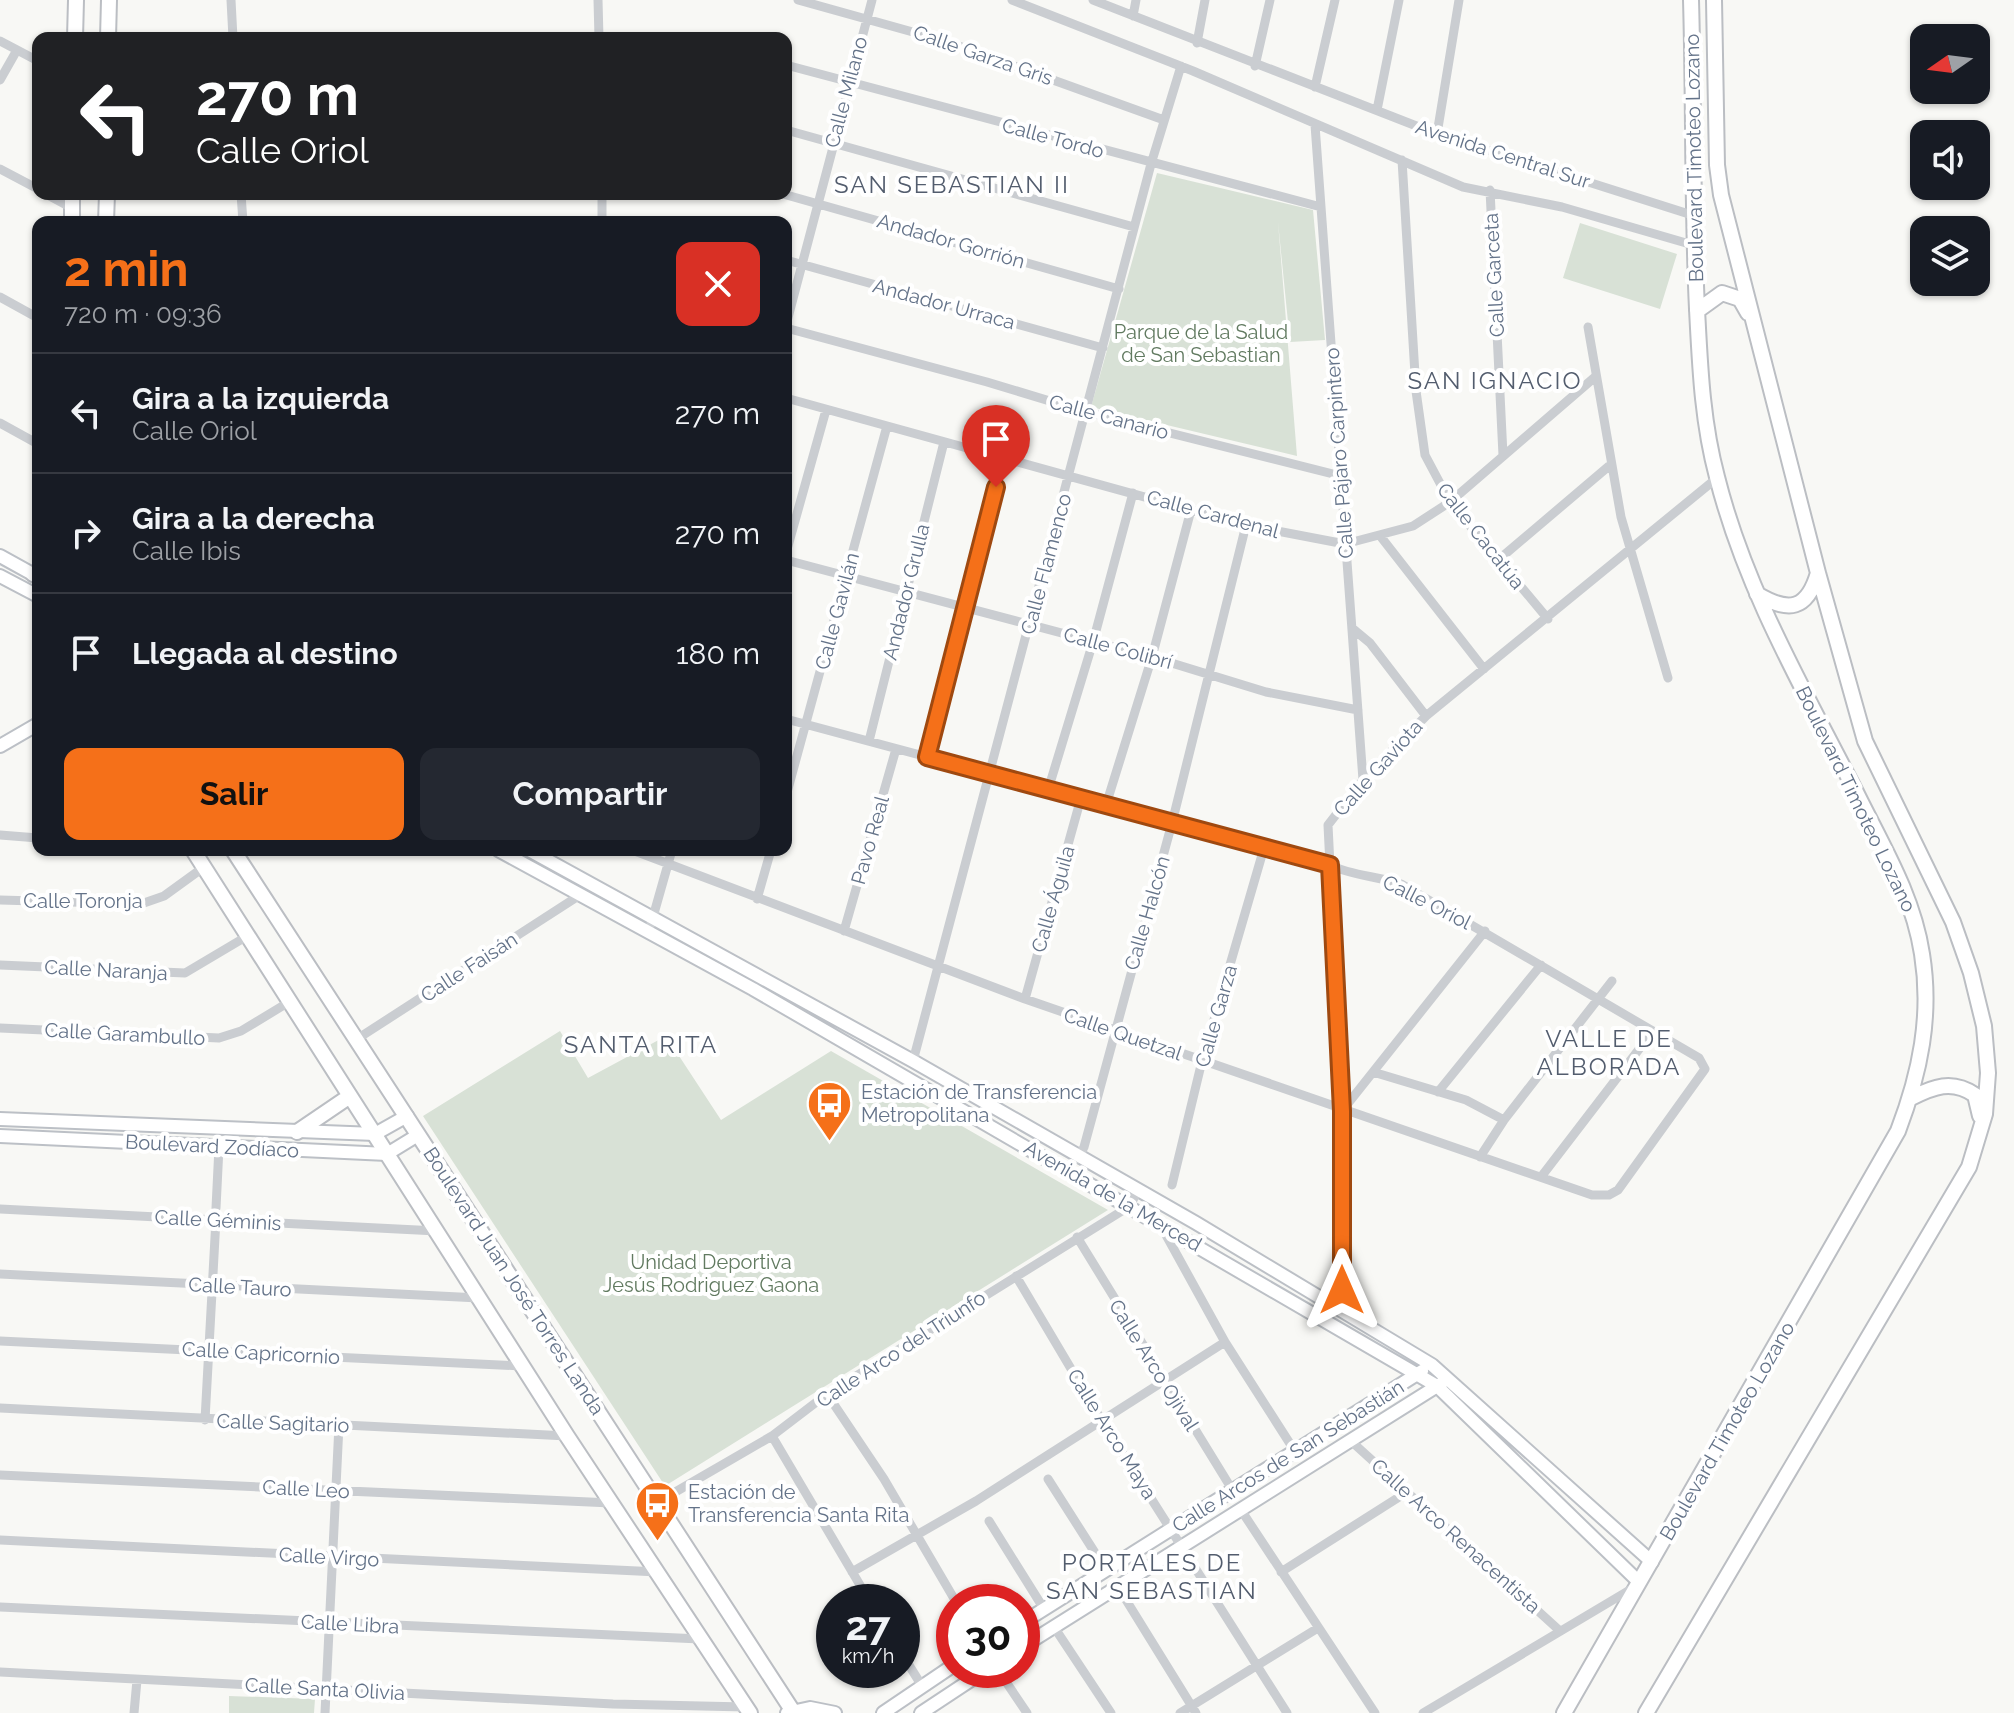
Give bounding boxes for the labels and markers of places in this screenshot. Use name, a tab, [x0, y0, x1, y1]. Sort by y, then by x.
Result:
pin	[962, 405, 1030, 487]
bus stop icon: Estación de Transferencia Metropolitana	[806, 1079, 854, 1142]
place label: Estación de Transferencia Metropolitana	[861, 1080, 1097, 1127]
bus stop icon: Estación de Transferencia Santa Rita	[633, 1480, 681, 1543]
place label: Estación de Transferencia Santa Rita	[688, 1480, 909, 1527]

